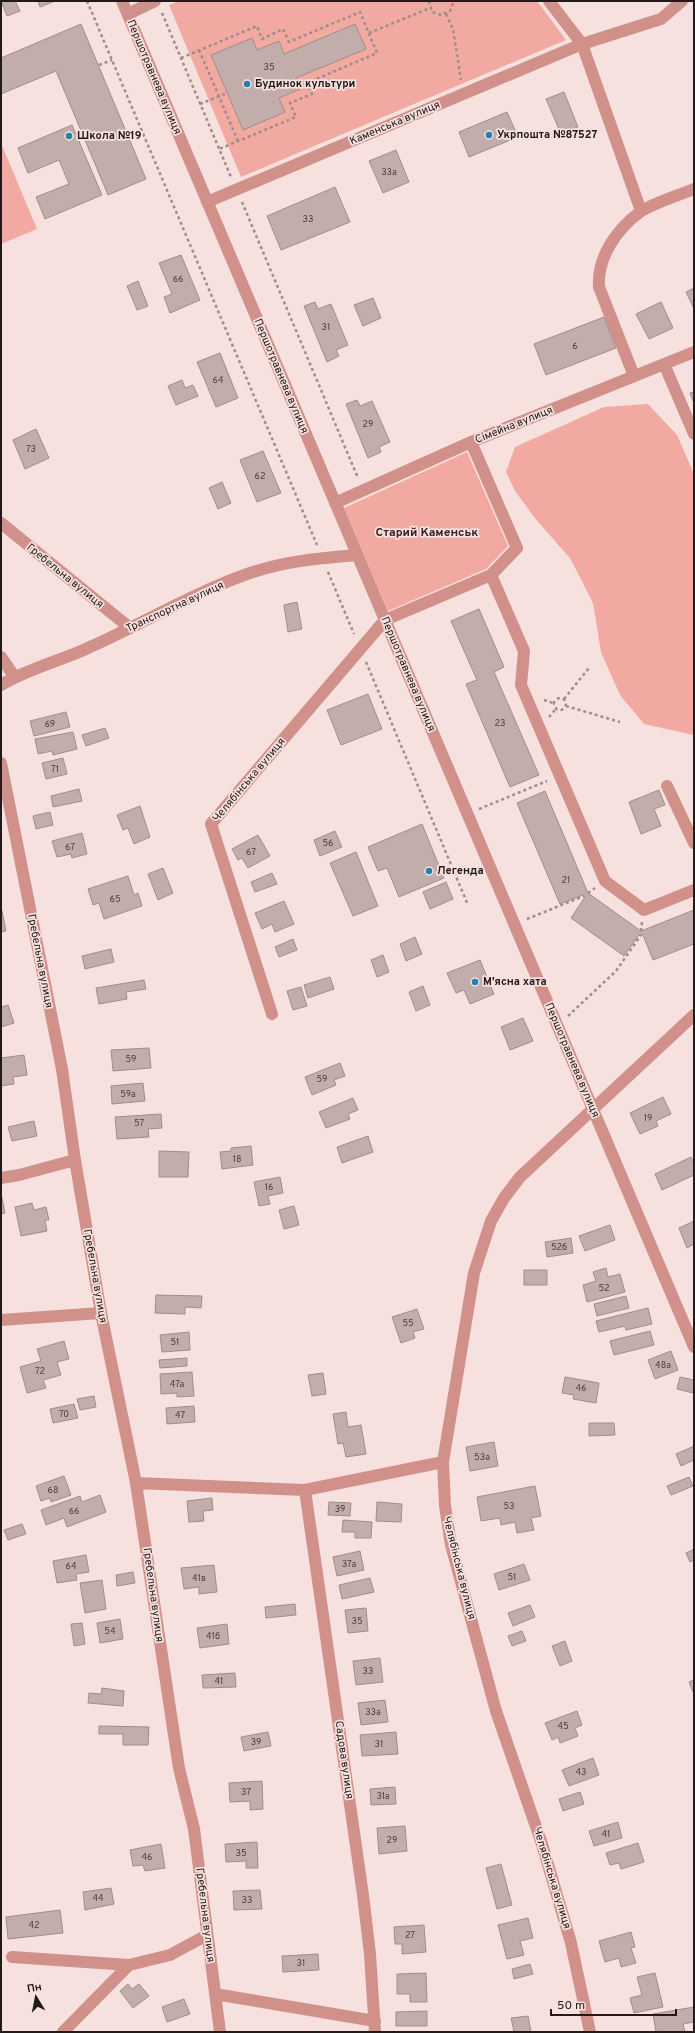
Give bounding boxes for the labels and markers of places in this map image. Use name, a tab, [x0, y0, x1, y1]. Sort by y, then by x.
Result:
place label: Будинок культури	[255, 77, 355, 91]
marker: Будинок культури	[242, 79, 252, 89]
place label: Укрпошта №87527	[497, 128, 597, 142]
place label: Школа №19	[77, 129, 142, 143]
marker: Укрпошта №87527	[484, 130, 494, 140]
marker: Школа №19	[64, 131, 74, 141]
place label: Легенда	[437, 864, 484, 878]
marker: Легенда	[424, 866, 434, 876]
place label: М'ясна хата	[483, 975, 547, 989]
marker: М'ясна хата	[470, 977, 480, 987]

